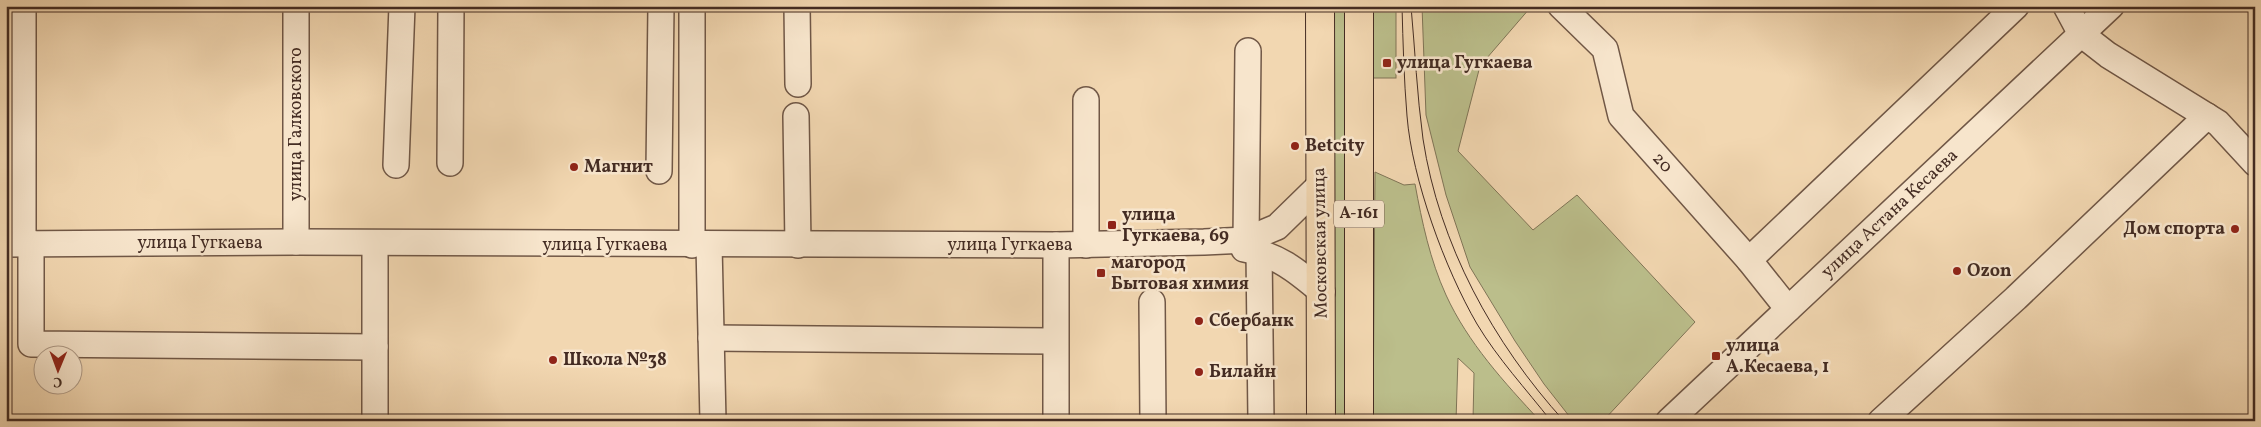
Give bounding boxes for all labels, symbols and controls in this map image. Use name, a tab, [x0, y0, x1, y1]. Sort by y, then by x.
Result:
street label: улица Галковского	[284, 47, 309, 201]
place label: улица Гугкаева	[1397, 51, 1533, 76]
marker: улица Гугкаева	[1381, 57, 1393, 69]
place label: Betcity	[1305, 134, 1365, 159]
marker: Betcity	[1289, 140, 1301, 152]
street label: улица Астана Кесаева	[1816, 144, 1964, 284]
street label: 20	[1646, 147, 1678, 179]
place label: Магнит	[584, 155, 653, 180]
marker: Магнит	[568, 161, 580, 173]
street label: Московская улица	[1307, 167, 1335, 319]
road number: А-161	[1334, 200, 1384, 228]
place label: улица Гугкаева, 69	[1122, 203, 1229, 249]
place label: Дом спорта	[2123, 217, 2225, 242]
marker: улица Гугкаева, 69	[1106, 219, 1118, 231]
marker: Дом спорта	[2229, 223, 2241, 235]
street label: улица Гугкаева	[137, 231, 263, 256]
street label: улица Гугкаева	[542, 233, 668, 258]
street label: улица Гугкаева	[947, 233, 1073, 258]
place label: магород Бытовая химия	[1111, 251, 1249, 297]
place label: Ozon	[1967, 259, 2012, 284]
marker: Ozon	[1951, 265, 1963, 277]
marker: магород Бытовая химия	[1095, 267, 1107, 279]
place label: Сбербанк	[1209, 309, 1294, 334]
marker: Сбербанк	[1193, 315, 1205, 327]
place label: улица А.Кесаева, 1	[1726, 334, 1829, 380]
north arrow	[32, 344, 82, 394]
place label: Школа №38	[563, 348, 667, 373]
marker: улица А.Кесаева, 1	[1710, 350, 1722, 362]
marker: Школа №38	[547, 354, 559, 366]
place label: Билайн	[1209, 360, 1276, 385]
marker: Билайн	[1193, 366, 1205, 378]
text: С	[53, 372, 62, 391]

